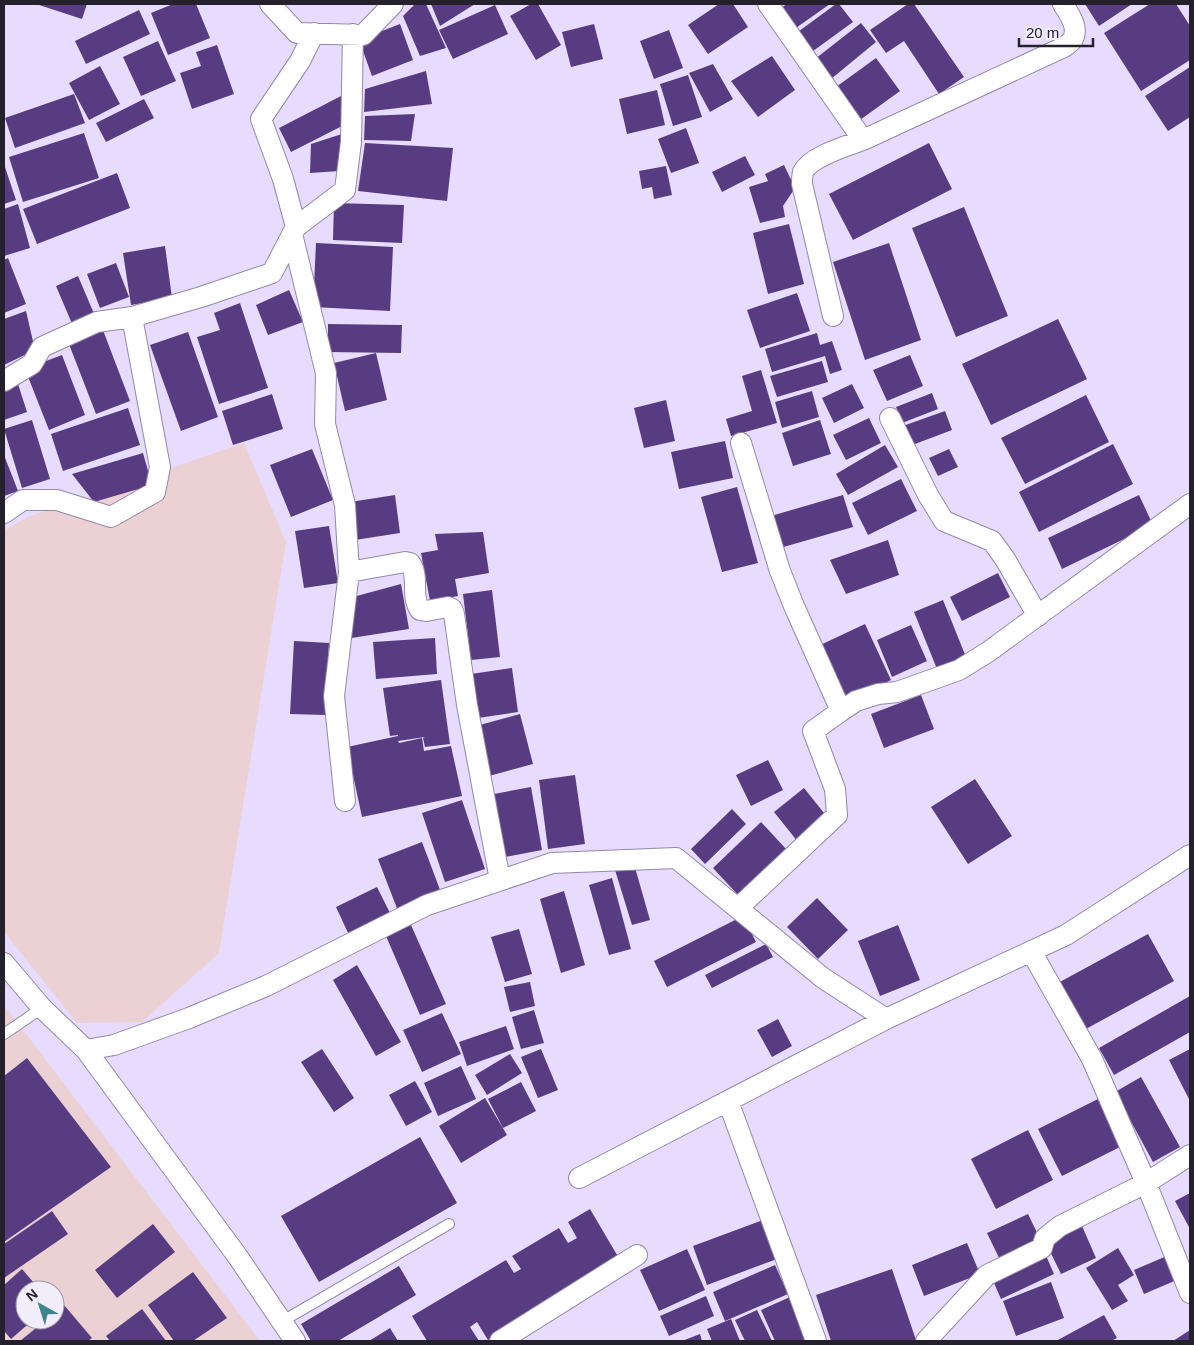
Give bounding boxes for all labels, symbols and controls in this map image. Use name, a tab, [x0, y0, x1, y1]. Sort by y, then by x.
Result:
scale bar	[1019, 15, 1093, 47]
text: 20 m	[1026, 24, 1059, 41]
north arrow	[15, 1280, 65, 1330]
text: N	[23, 1285, 41, 1304]

